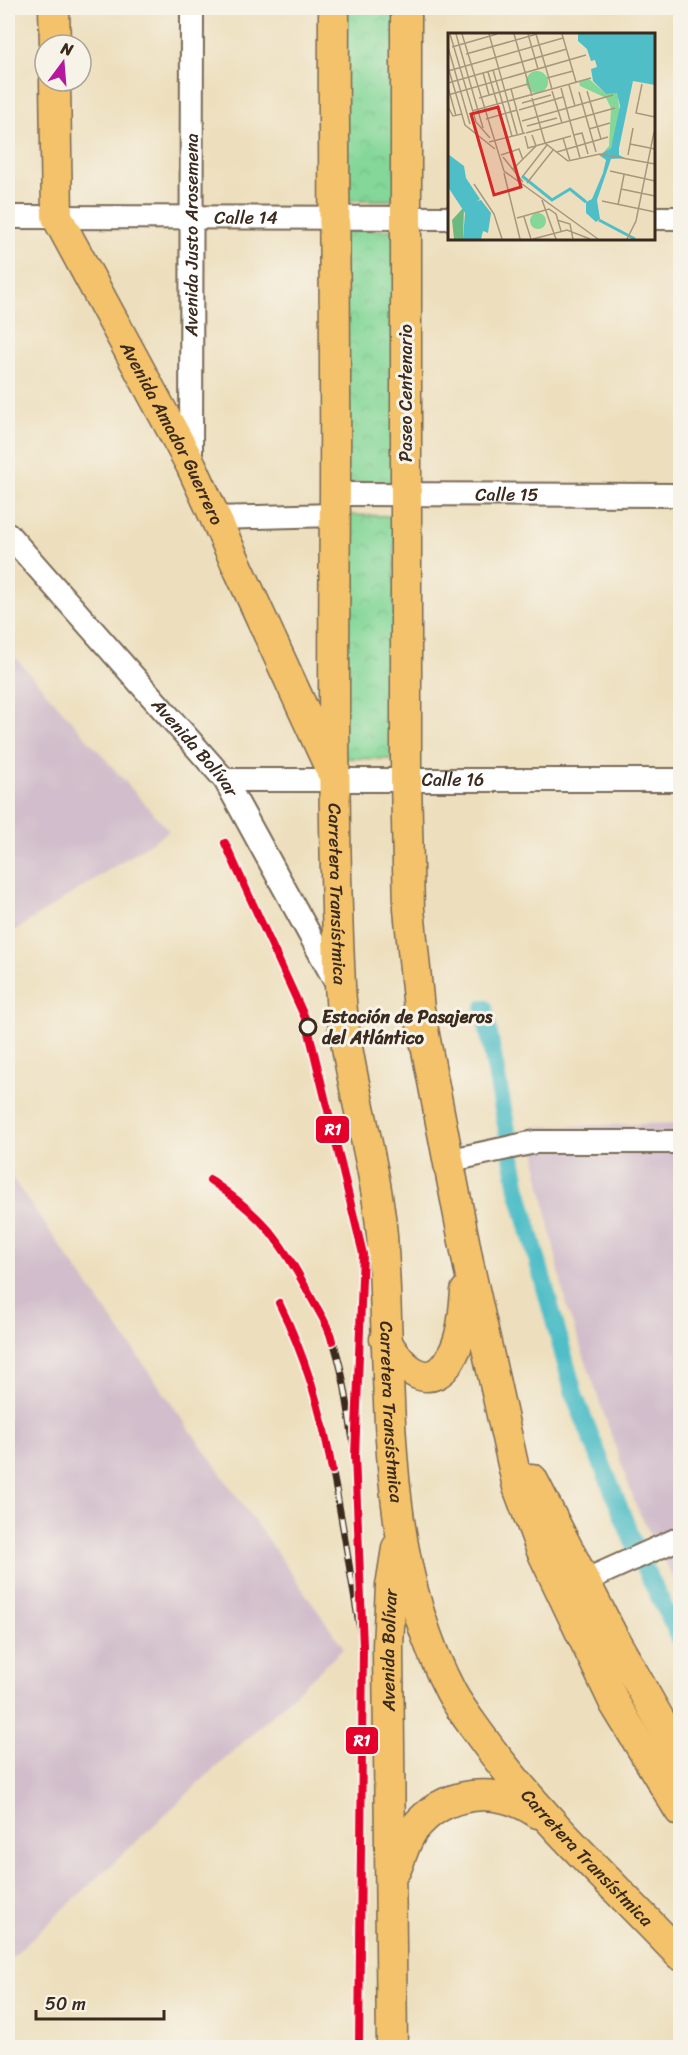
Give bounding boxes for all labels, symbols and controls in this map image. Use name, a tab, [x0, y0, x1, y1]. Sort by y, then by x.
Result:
north arrow	[33, 33, 93, 93]
text: N	[57, 33, 77, 65]
inset map	[448, 33, 655, 240]
street label: Avenida Justo Arosemena	[175, 133, 208, 338]
street label: Calle 14	[214, 201, 278, 234]
street label: Paseo Centenario	[390, 324, 422, 462]
street label: Avenida Amador Guerrero	[111, 335, 233, 531]
street label: Calle 15	[475, 478, 539, 511]
street label: Avenida Bolívar	[143, 690, 248, 804]
street label: Calle 16	[422, 764, 484, 796]
street label: Carretera Transístmica	[319, 803, 356, 986]
place label: Estación de Pasajeros del Atlántico	[322, 1001, 493, 1054]
marker: Estación de Pasajeros del Atlántico	[299, 1018, 317, 1036]
line badge: R1	[315, 1115, 350, 1144]
text: R1	[324, 1115, 341, 1144]
street label: Carretera Transístmica	[370, 1321, 413, 1505]
street label: Avenida Bolívar	[372, 1586, 407, 1713]
line badge: R1	[345, 1726, 379, 1755]
text: R1	[353, 1726, 370, 1755]
street label: Carretera Transístmica	[513, 1781, 662, 1935]
scale bar	[36, 1983, 164, 2021]
text: 50 m	[45, 1988, 86, 2020]

